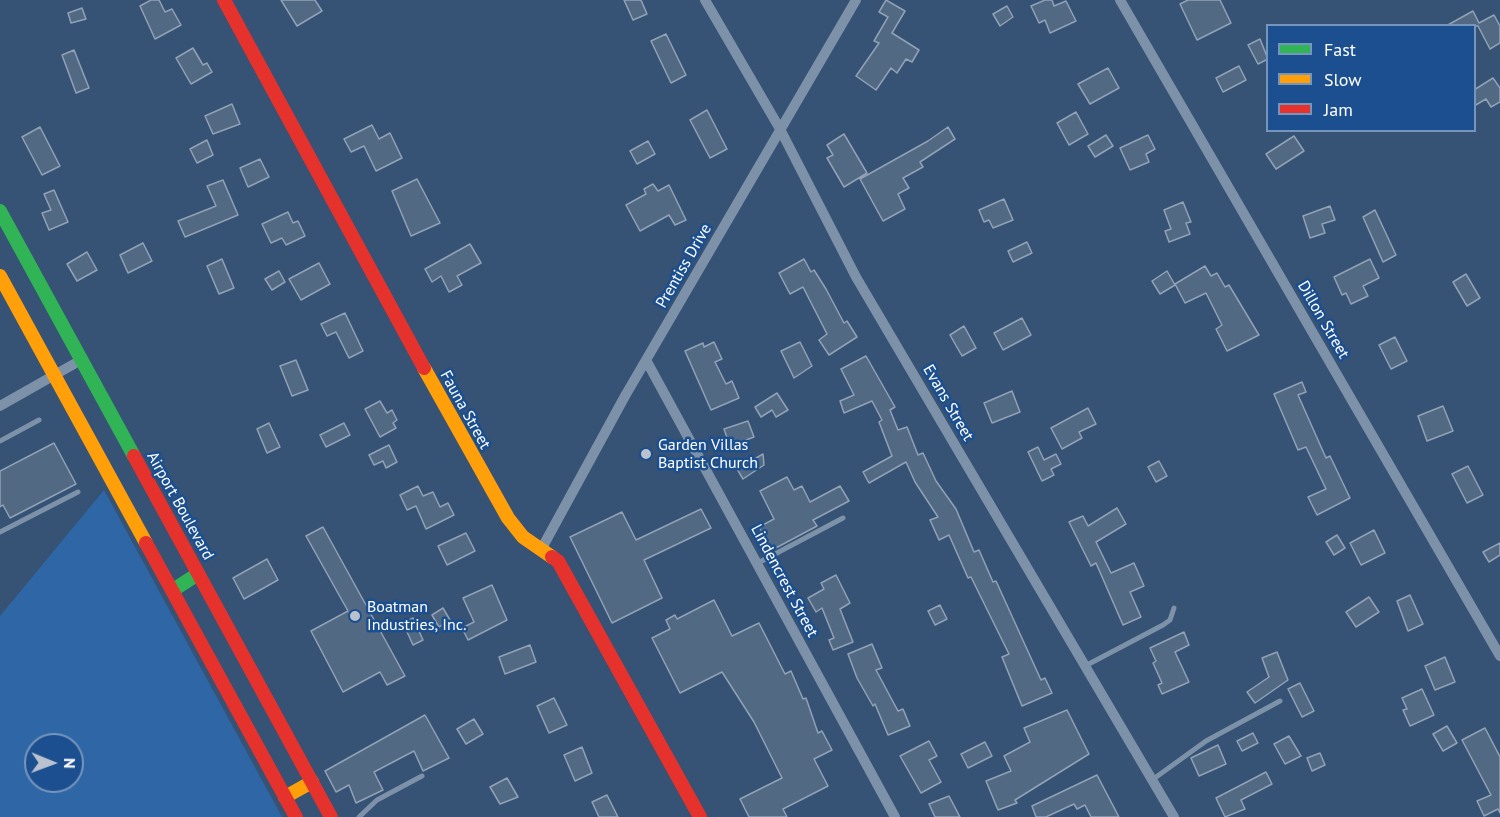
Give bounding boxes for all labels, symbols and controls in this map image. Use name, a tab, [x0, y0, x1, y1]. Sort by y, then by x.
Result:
legend	[1266, 24, 1476, 132]
text: Fast	[1324, 38, 1356, 61]
text: Slow	[1324, 68, 1362, 91]
text: Jam	[1324, 98, 1353, 121]
street label: Prentiss Drive	[652, 220, 716, 312]
street label: Dillon Street	[1293, 278, 1353, 362]
street label: Evans Street	[918, 361, 978, 445]
street label: Fauna Street	[436, 367, 494, 453]
place label: Garden Villas Baptist Church	[658, 435, 758, 473]
marker: Garden Villas Baptist Church	[639, 447, 653, 461]
street label: Airport Boulevard	[142, 449, 218, 563]
street label: Lindencrest Street	[746, 521, 822, 641]
place label: Boatman Industries, Inc.	[367, 597, 466, 635]
marker: Boatman Industries, Inc.	[348, 609, 362, 623]
north arrow	[24, 733, 84, 793]
text: N	[60, 758, 80, 769]

